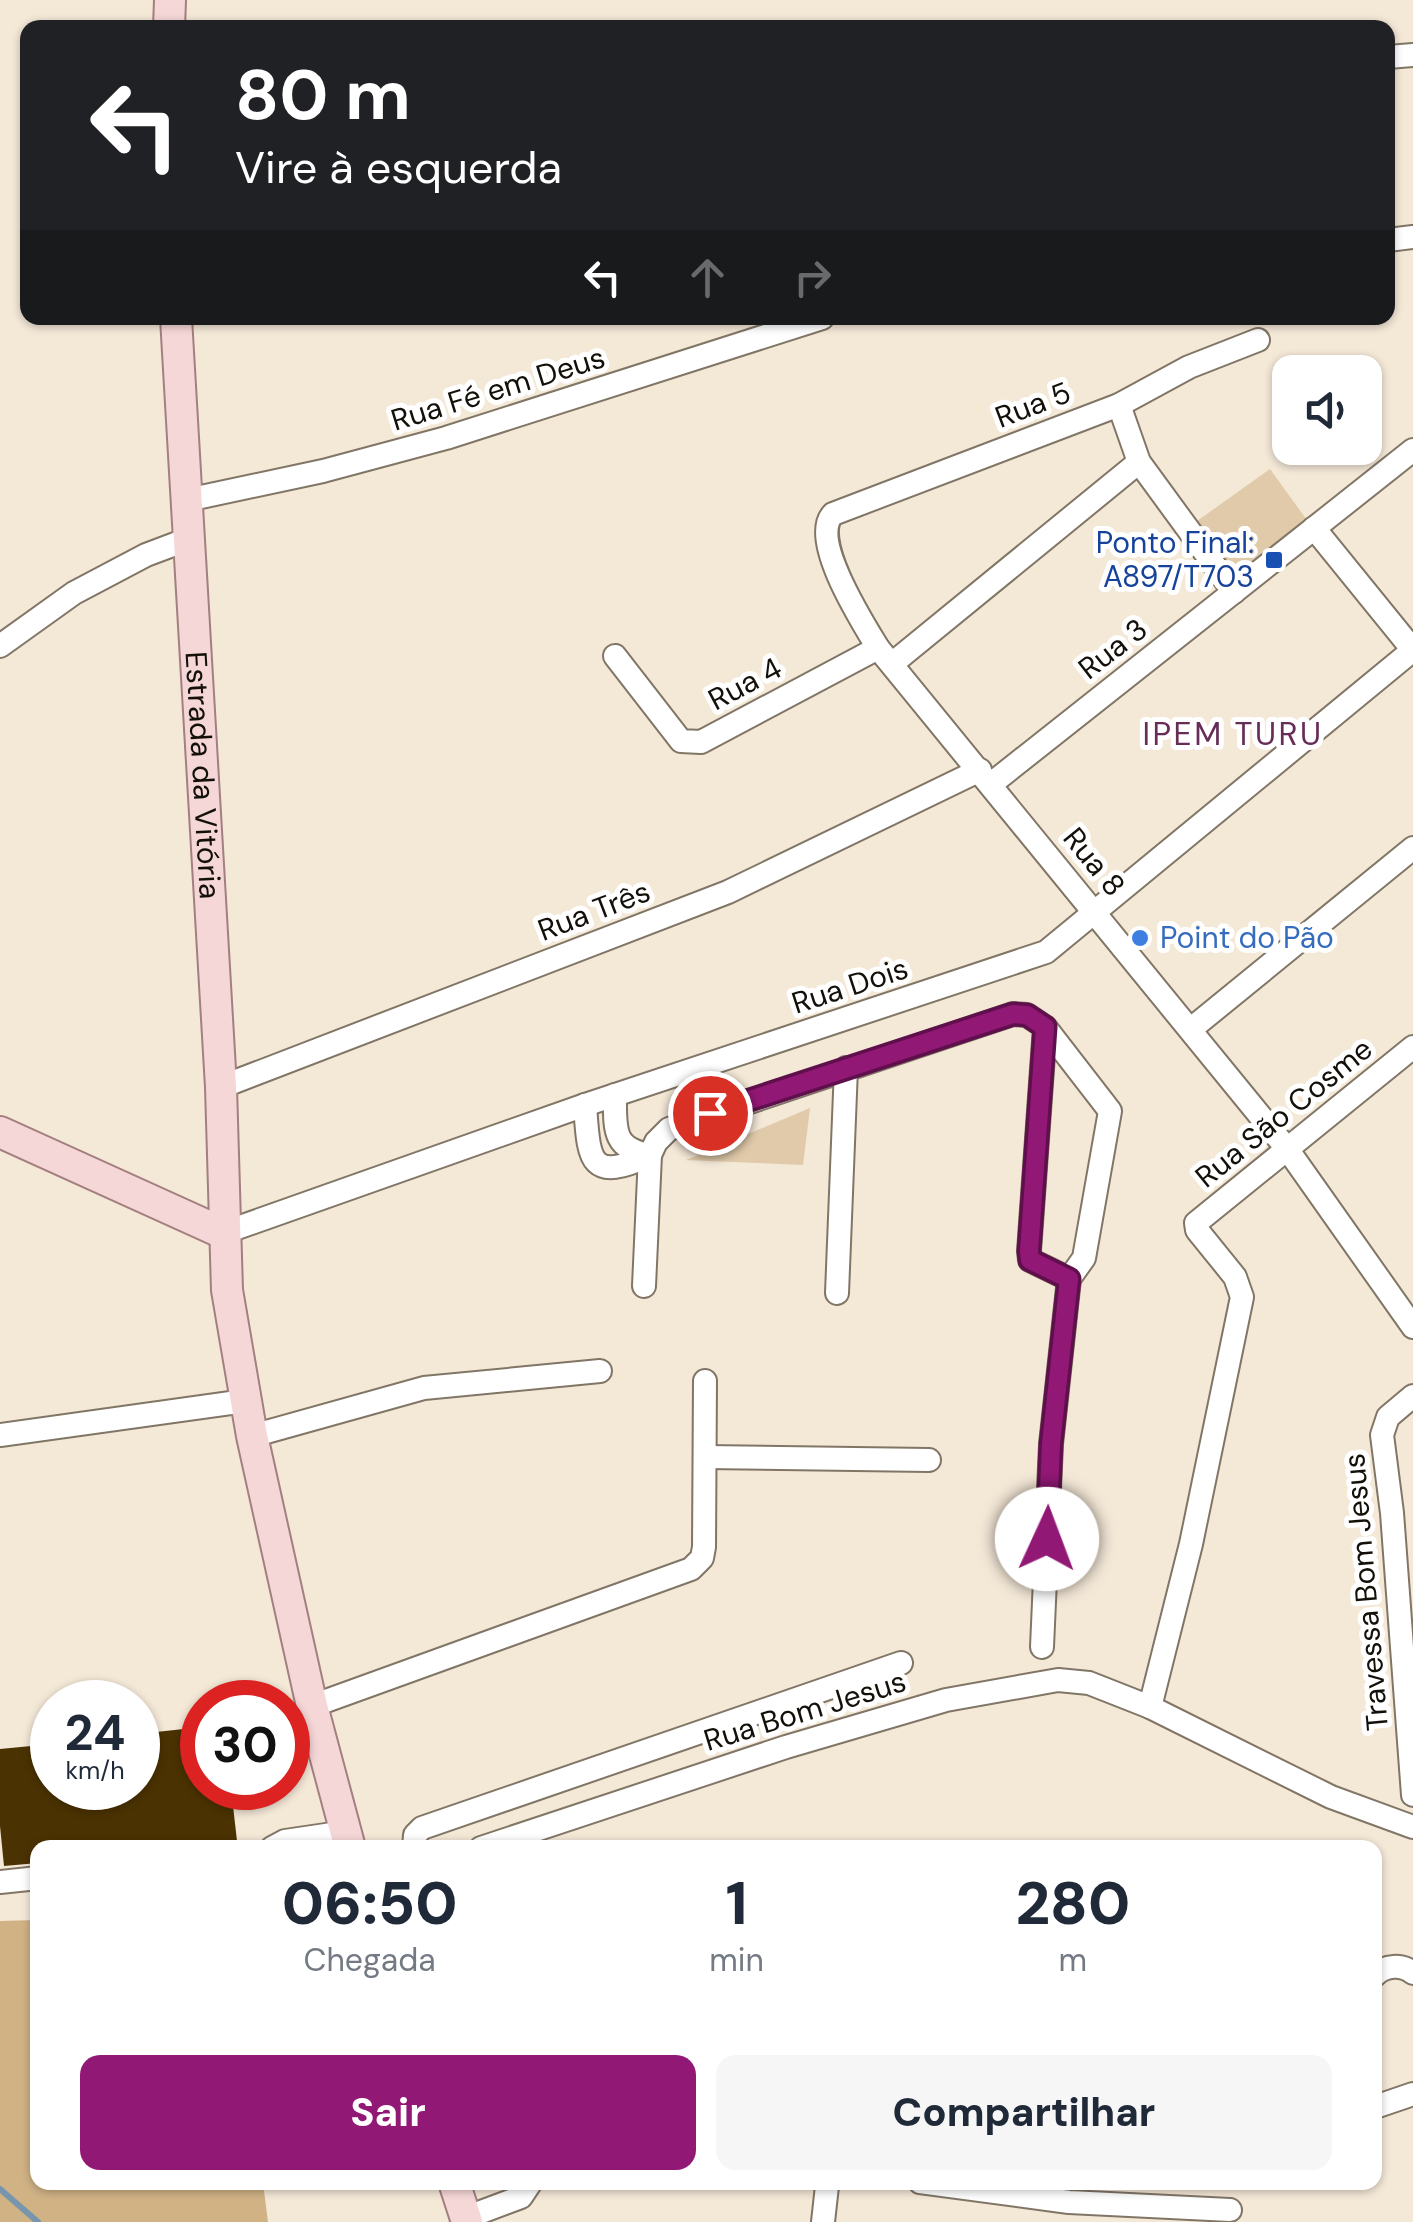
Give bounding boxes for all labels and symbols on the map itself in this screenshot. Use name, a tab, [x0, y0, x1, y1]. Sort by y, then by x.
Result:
street label: Rua Fé em Deus	[386, 338, 609, 440]
street label: Rua 5	[990, 372, 1076, 437]
place label: Ponto Final: A897/T703	[1096, 523, 1254, 596]
marker: Ponto Final: A897/T703	[1263, 549, 1285, 571]
street label: Rua 3	[1070, 610, 1155, 688]
street label: Rua 4	[701, 648, 788, 719]
street label: Estrada da Vitória	[177, 650, 230, 900]
district label: IPEM TURU	[1143, 713, 1323, 755]
street label: Rua 8	[1055, 819, 1134, 904]
street label: Rua Três	[532, 871, 655, 950]
place label: Point do Pão	[1160, 918, 1334, 957]
marker: Point do Pão	[1129, 927, 1151, 949]
street label: Rua Dois	[787, 948, 913, 1023]
street label: Rua São Cosme	[1187, 1029, 1380, 1196]
pin	[668, 1071, 753, 1156]
street label: Travessa Bom Jesus	[1334, 1452, 1397, 1732]
position arrow	[995, 1487, 1099, 1591]
street label: Rua Bom Jesus	[699, 1661, 911, 1760]
speed limit sign: 30	[180, 1680, 310, 1810]

